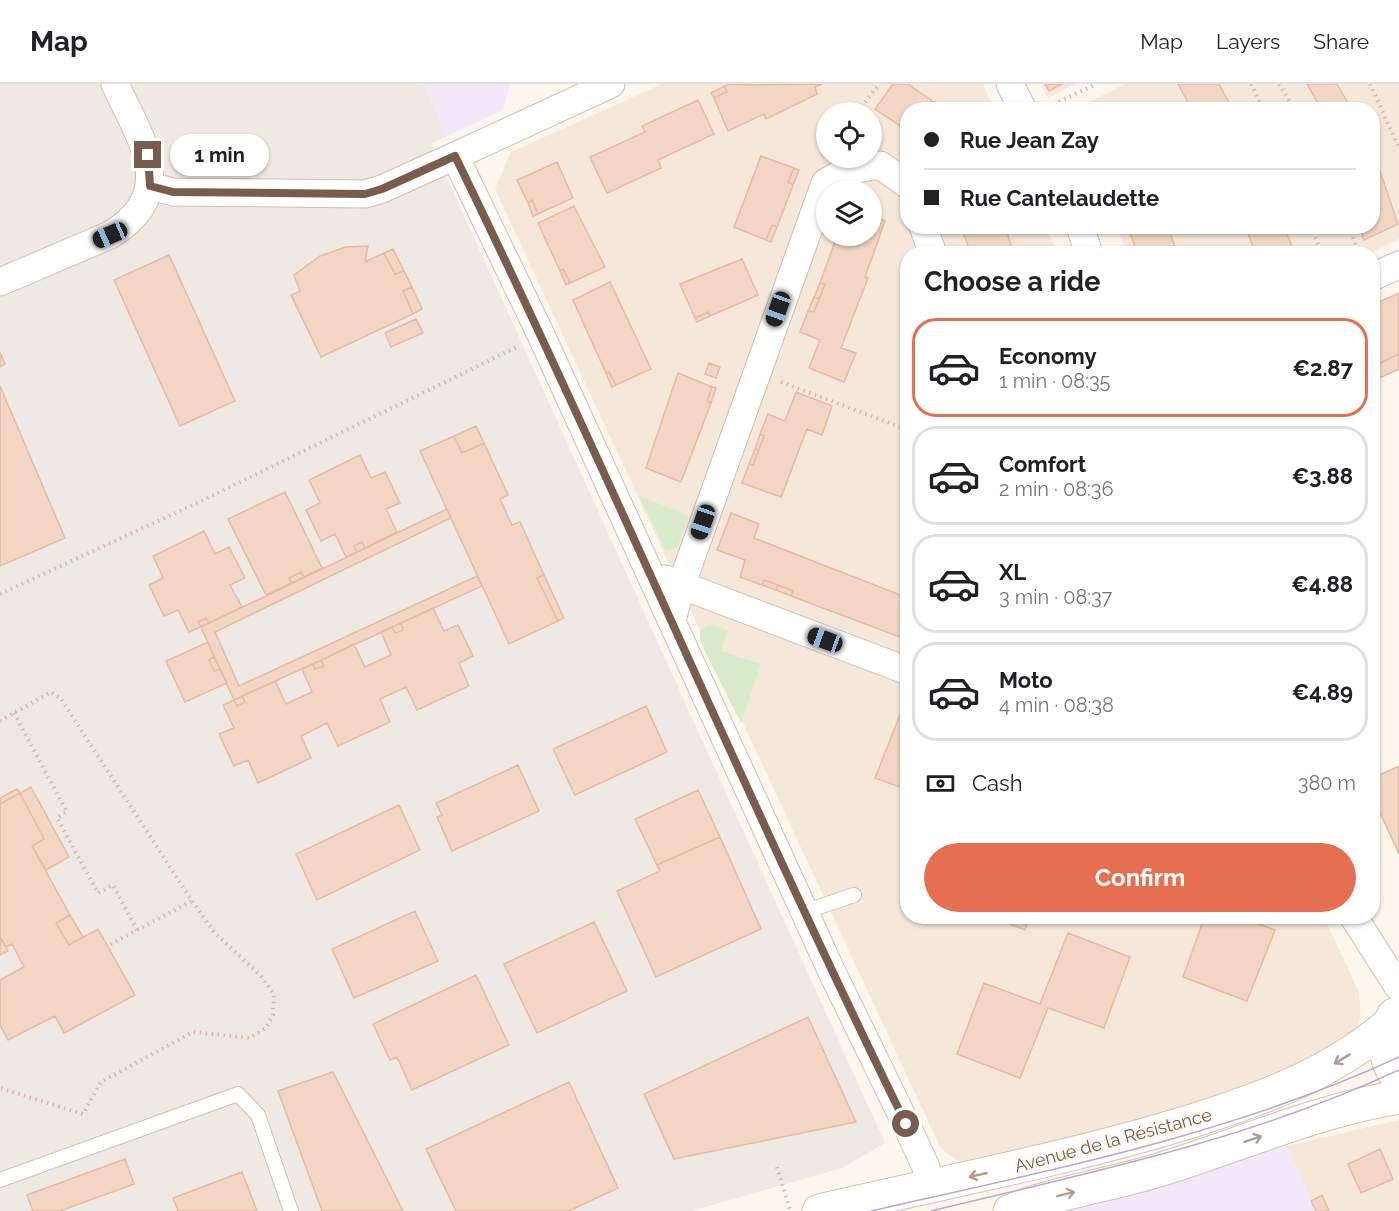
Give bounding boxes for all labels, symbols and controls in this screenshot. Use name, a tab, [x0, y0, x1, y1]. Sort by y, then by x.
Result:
text: Map	[30, 25, 88, 58]
text: Map	[1140, 29, 1183, 54]
text: Layers	[1216, 29, 1280, 54]
text: Share	[1313, 29, 1369, 54]
map controls	[816, 102, 882, 246]
button: locate	[816, 102, 882, 168]
text: Rue Jean Zay	[960, 127, 1099, 153]
callout: 1 min	[169, 134, 268, 176]
route end	[134, 141, 161, 168]
text: 1 min	[194, 143, 245, 167]
button: layers	[816, 180, 882, 246]
text: Rue Cantelaudette	[960, 185, 1159, 211]
car	[90, 219, 130, 251]
text: Choose a ride	[924, 266, 1100, 297]
car	[763, 289, 793, 329]
icon: car	[927, 341, 981, 395]
text: Economy	[999, 343, 1097, 369]
text: €2.87	[1292, 355, 1353, 381]
text: 1 min · 08:35	[999, 369, 1110, 393]
icon: car	[927, 449, 981, 503]
text: Comfort	[999, 451, 1086, 477]
text: €3.88	[1292, 463, 1353, 489]
text: 2 min · 08:36	[999, 477, 1114, 501]
car	[689, 502, 717, 542]
icon: car	[927, 557, 981, 611]
text: XL	[999, 559, 1026, 585]
text: €4.88	[1291, 571, 1353, 597]
text: 3 min · 08:37	[999, 585, 1112, 609]
car	[805, 625, 845, 655]
icon: car	[927, 665, 981, 719]
text: Moto	[999, 667, 1053, 693]
text: €4.89	[1292, 679, 1353, 705]
text: 4 min · 08:38	[999, 693, 1114, 717]
icon: cash	[924, 767, 957, 800]
text: Cash	[972, 770, 1023, 796]
text: 380 m	[1298, 771, 1356, 795]
button: Confirm	[924, 843, 1356, 912]
one-way arrow	[1334, 1054, 1351, 1066]
street label: Avenue de la Résistance	[1012, 1103, 1214, 1176]
route start	[892, 1110, 919, 1137]
one-way arrow	[1243, 1133, 1262, 1144]
one-way arrow	[969, 1170, 988, 1182]
one-way arrow	[1056, 1187, 1075, 1199]

